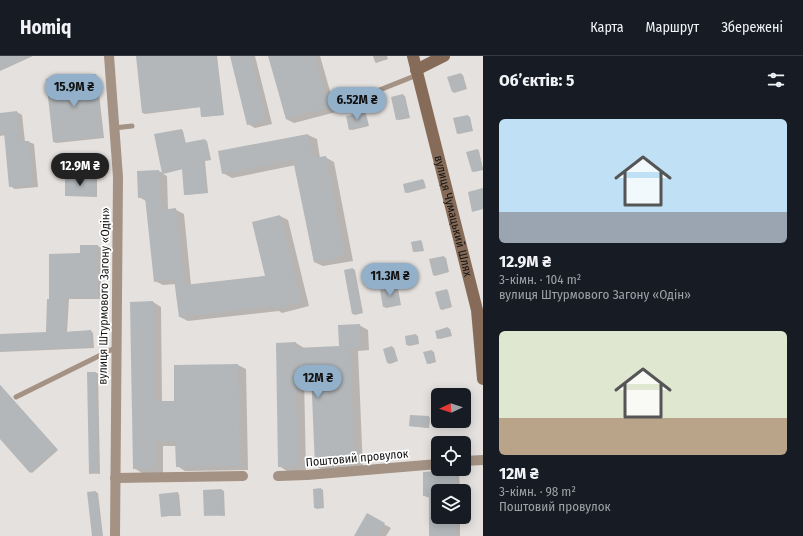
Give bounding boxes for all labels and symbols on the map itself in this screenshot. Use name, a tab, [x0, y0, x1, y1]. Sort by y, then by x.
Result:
pin: 15.9M ₴	[37, 74, 111, 108]
pin: 6.52M ₴	[320, 87, 394, 121]
pin: 12.9M ₴	[43, 153, 117, 187]
street label: вулиця Чумацький Шлях	[431, 154, 475, 279]
street label: вулиця Штурмового Загону «Одін»	[95, 207, 113, 385]
pin: 11.3M ₴	[353, 263, 427, 297]
pin: 12M ₴	[290, 365, 346, 399]
north arrow	[431, 388, 471, 428]
street label: Поштовий провулок	[305, 447, 409, 469]

